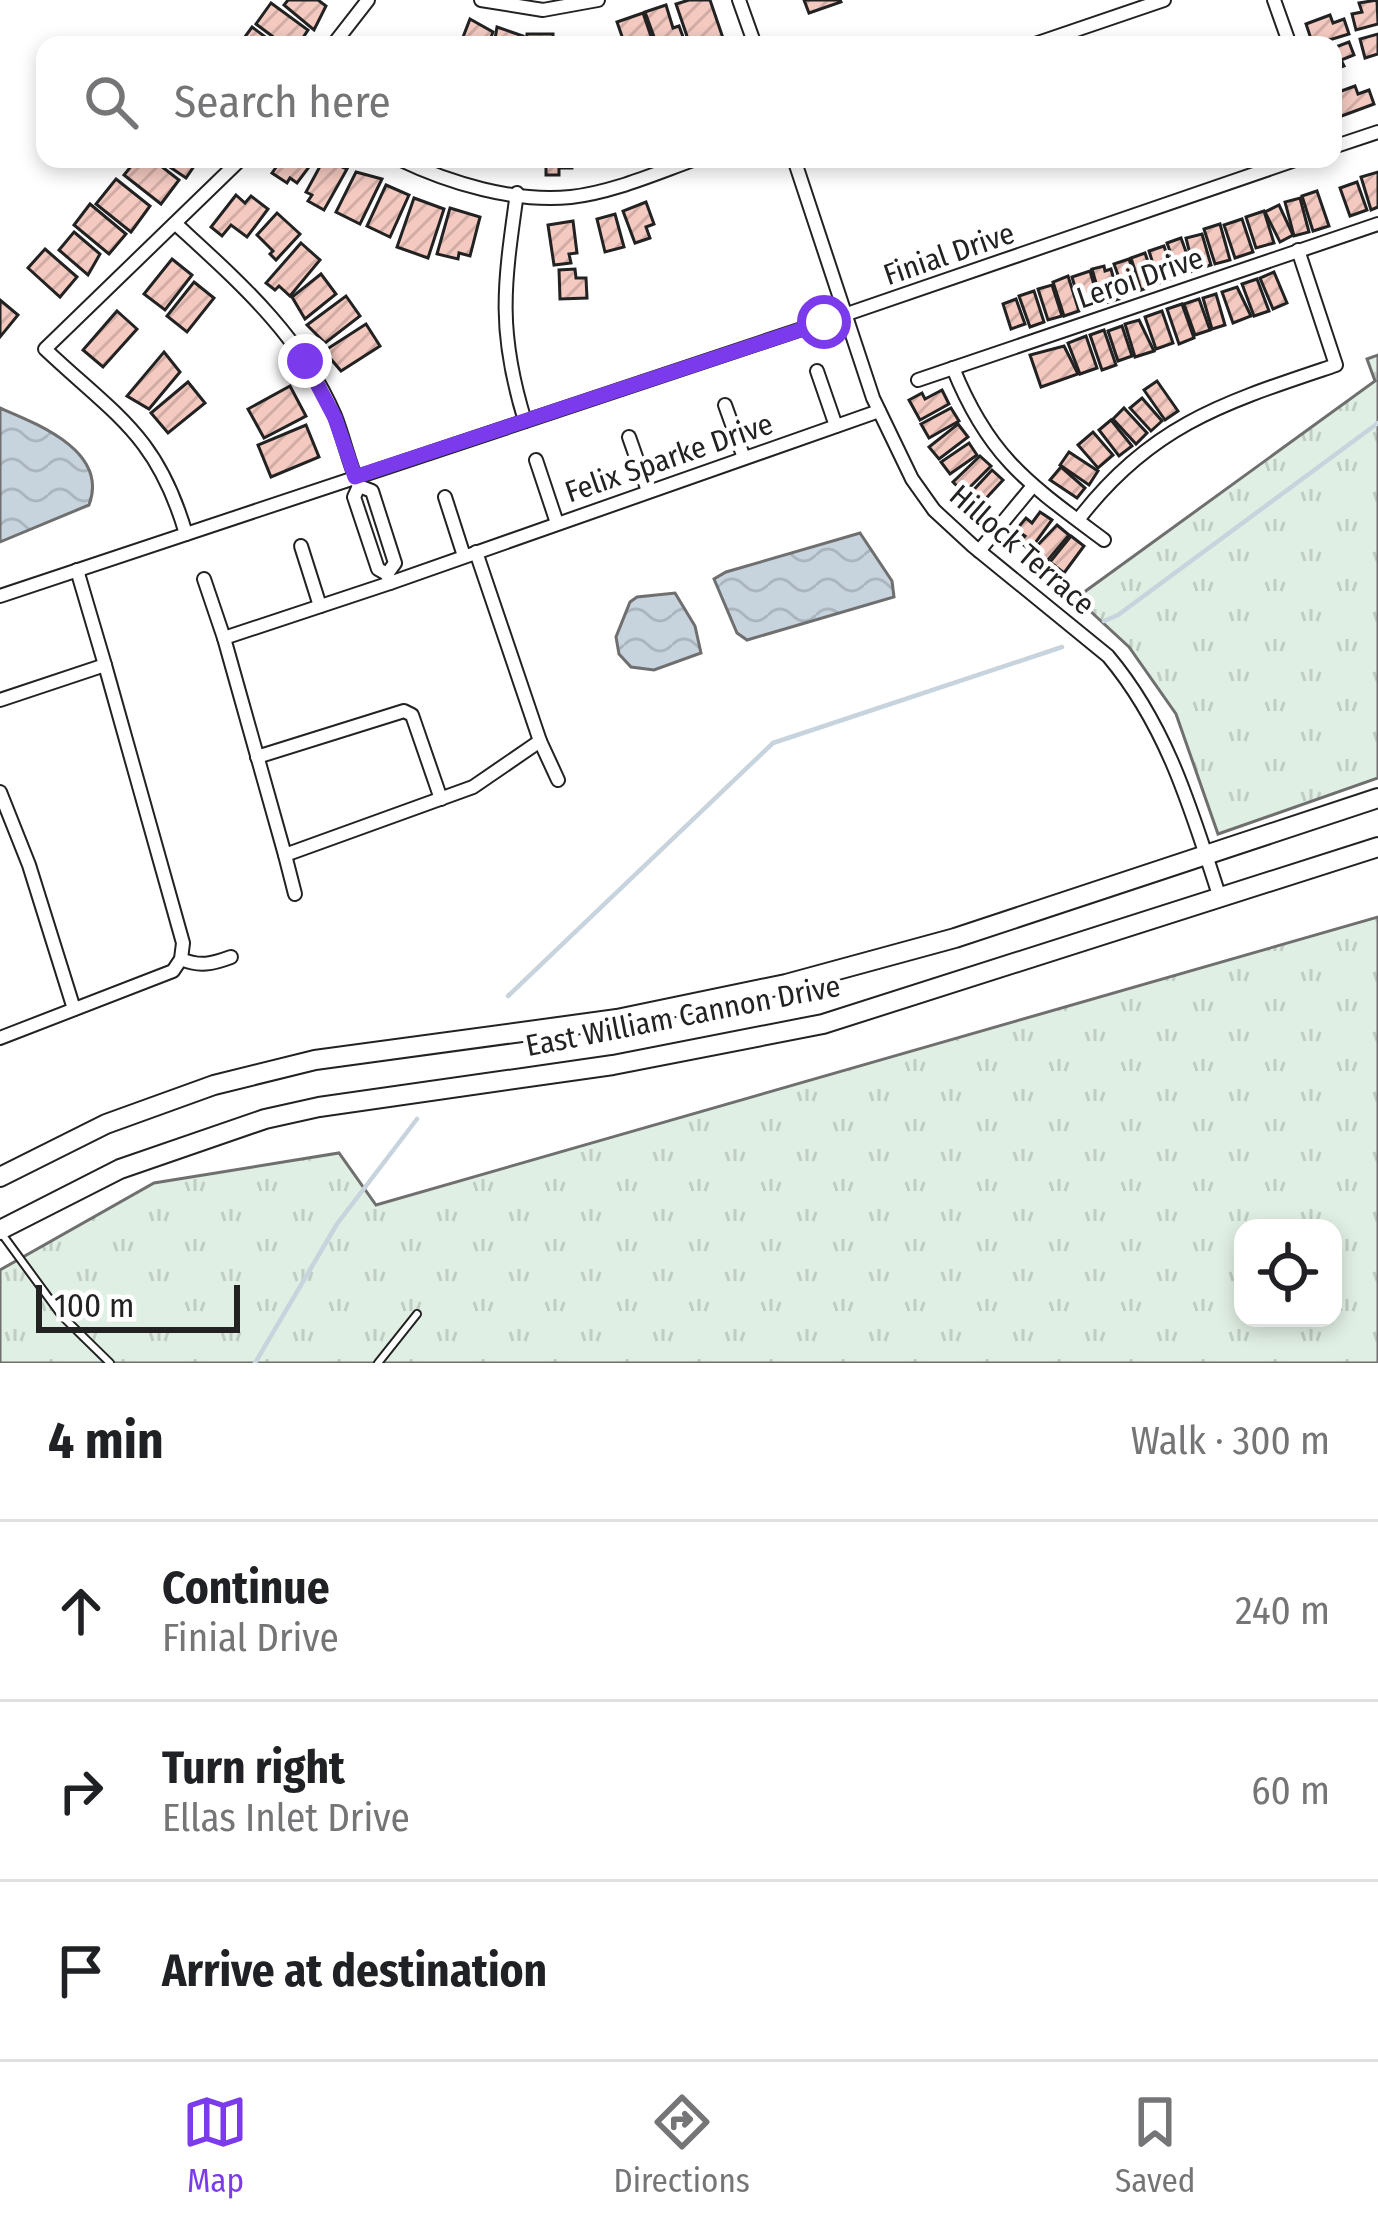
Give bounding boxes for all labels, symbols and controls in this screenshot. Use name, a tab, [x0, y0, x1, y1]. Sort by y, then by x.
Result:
search box	[36, 36, 1342, 168]
icon: search	[78, 69, 144, 135]
text: Search here	[174, 75, 391, 129]
street label: Finial Drive	[879, 215, 1019, 293]
street label: Leroi Drive	[1072, 240, 1208, 316]
route start	[797, 295, 851, 349]
route end	[278, 334, 332, 388]
street label: Felix Sparke Drive	[560, 406, 778, 510]
street label: Hillock Terrace	[942, 477, 1102, 623]
street label: East William Cannon Drive	[523, 968, 843, 1064]
map controls	[1234, 1219, 1342, 1327]
button: locate	[1234, 1219, 1342, 1327]
scale bar	[36, 1279, 240, 1332]
text: 100 m	[54, 1286, 134, 1326]
text: 4 min	[48, 1410, 164, 1472]
text: Walk · 300 m	[1131, 1418, 1330, 1464]
text: Continue	[162, 1561, 330, 1615]
icon: ahead	[48, 1578, 114, 1644]
text: 240 m	[1235, 1588, 1330, 1634]
text: Finial Drive	[162, 1615, 339, 1661]
text: Turn right	[162, 1741, 345, 1795]
icon: right	[48, 1758, 114, 1824]
text: 60 m	[1251, 1768, 1330, 1814]
text: Ellas Inlet Drive	[162, 1795, 410, 1841]
icon: arrive	[48, 1938, 114, 2004]
text: Arrive at destination	[162, 1944, 547, 1998]
tab: Map	[182, 2089, 248, 2201]
tab: Directions	[613, 2089, 750, 2201]
tab: Saved	[1115, 2089, 1195, 2201]

